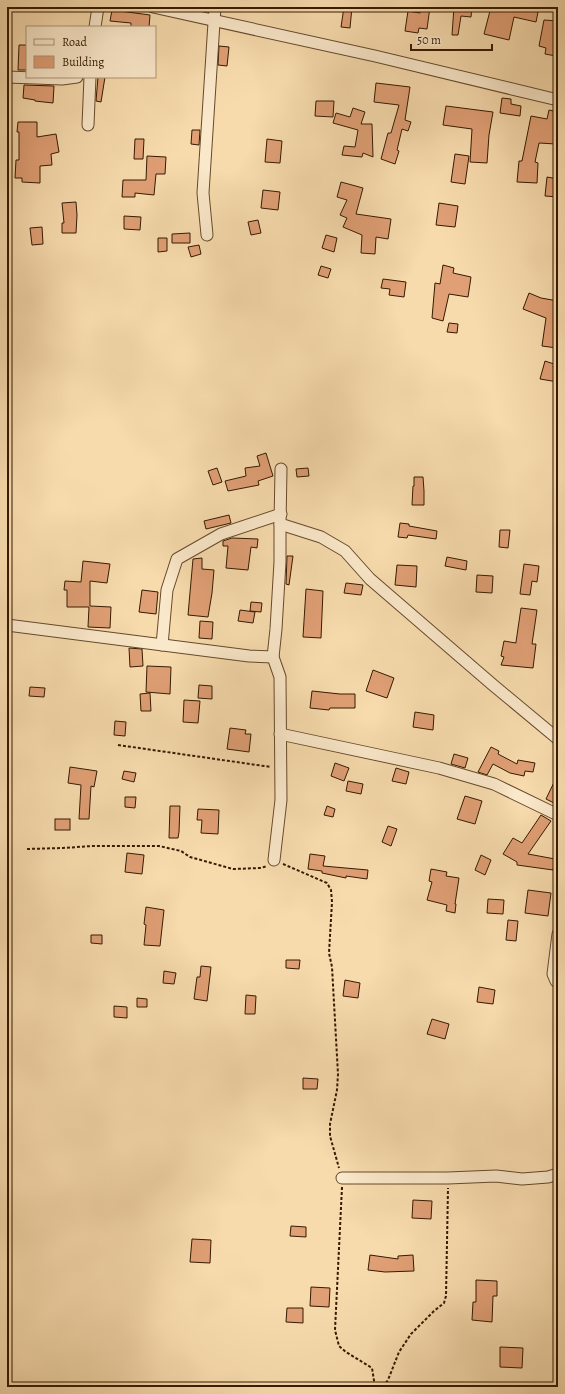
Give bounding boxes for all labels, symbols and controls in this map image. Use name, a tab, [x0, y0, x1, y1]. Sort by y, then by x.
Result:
legend	[26, 26, 156, 78]
scale bar	[411, 26, 492, 52]
text: 50 m	[417, 32, 441, 48]
text: Road	[62, 34, 88, 50]
text: Building	[62, 54, 104, 70]

